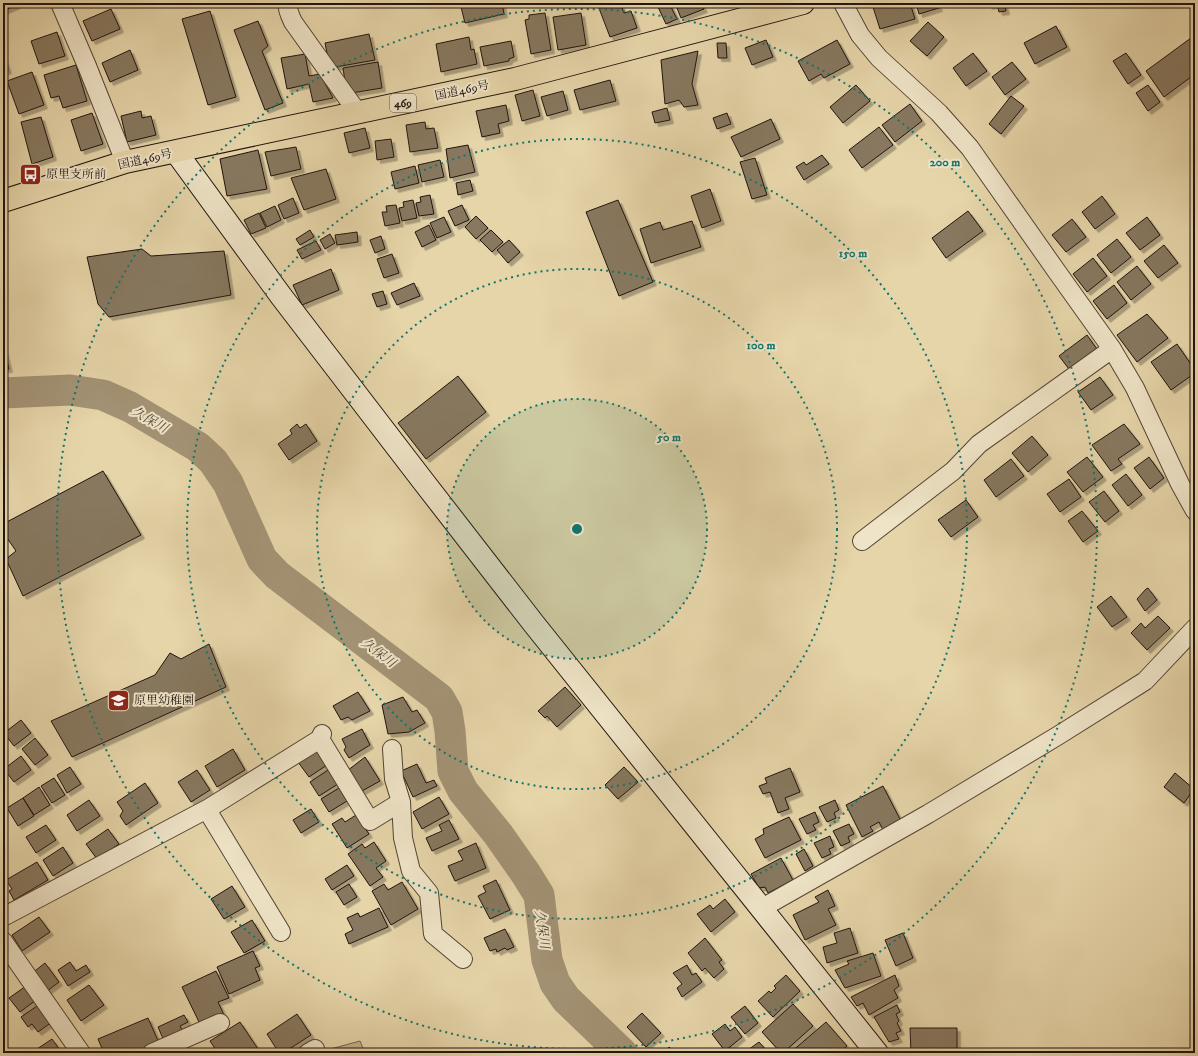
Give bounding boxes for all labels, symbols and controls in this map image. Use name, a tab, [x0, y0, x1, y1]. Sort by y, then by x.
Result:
street label: 国道469号	[434, 77, 491, 104]
road number: 469	[390, 94, 416, 112]
street label: 国道469号	[117, 146, 174, 173]
text: 200 m	[930, 155, 960, 170]
bus stop icon: 原里支所前	[18, 161, 44, 187]
place label: 原里支所前	[46, 167, 106, 182]
text: 150 m	[839, 246, 867, 261]
text: 100 m	[747, 338, 775, 353]
water label: 久保川	[129, 403, 172, 438]
text: 50 m	[656, 430, 681, 445]
centre of rings	[570, 522, 584, 536]
water label: 久保川	[358, 635, 400, 672]
school or university icon: 原里幼稚園	[106, 687, 132, 713]
place label: 原里幼稚園	[134, 693, 194, 708]
water label: 久保川	[531, 909, 553, 952]

